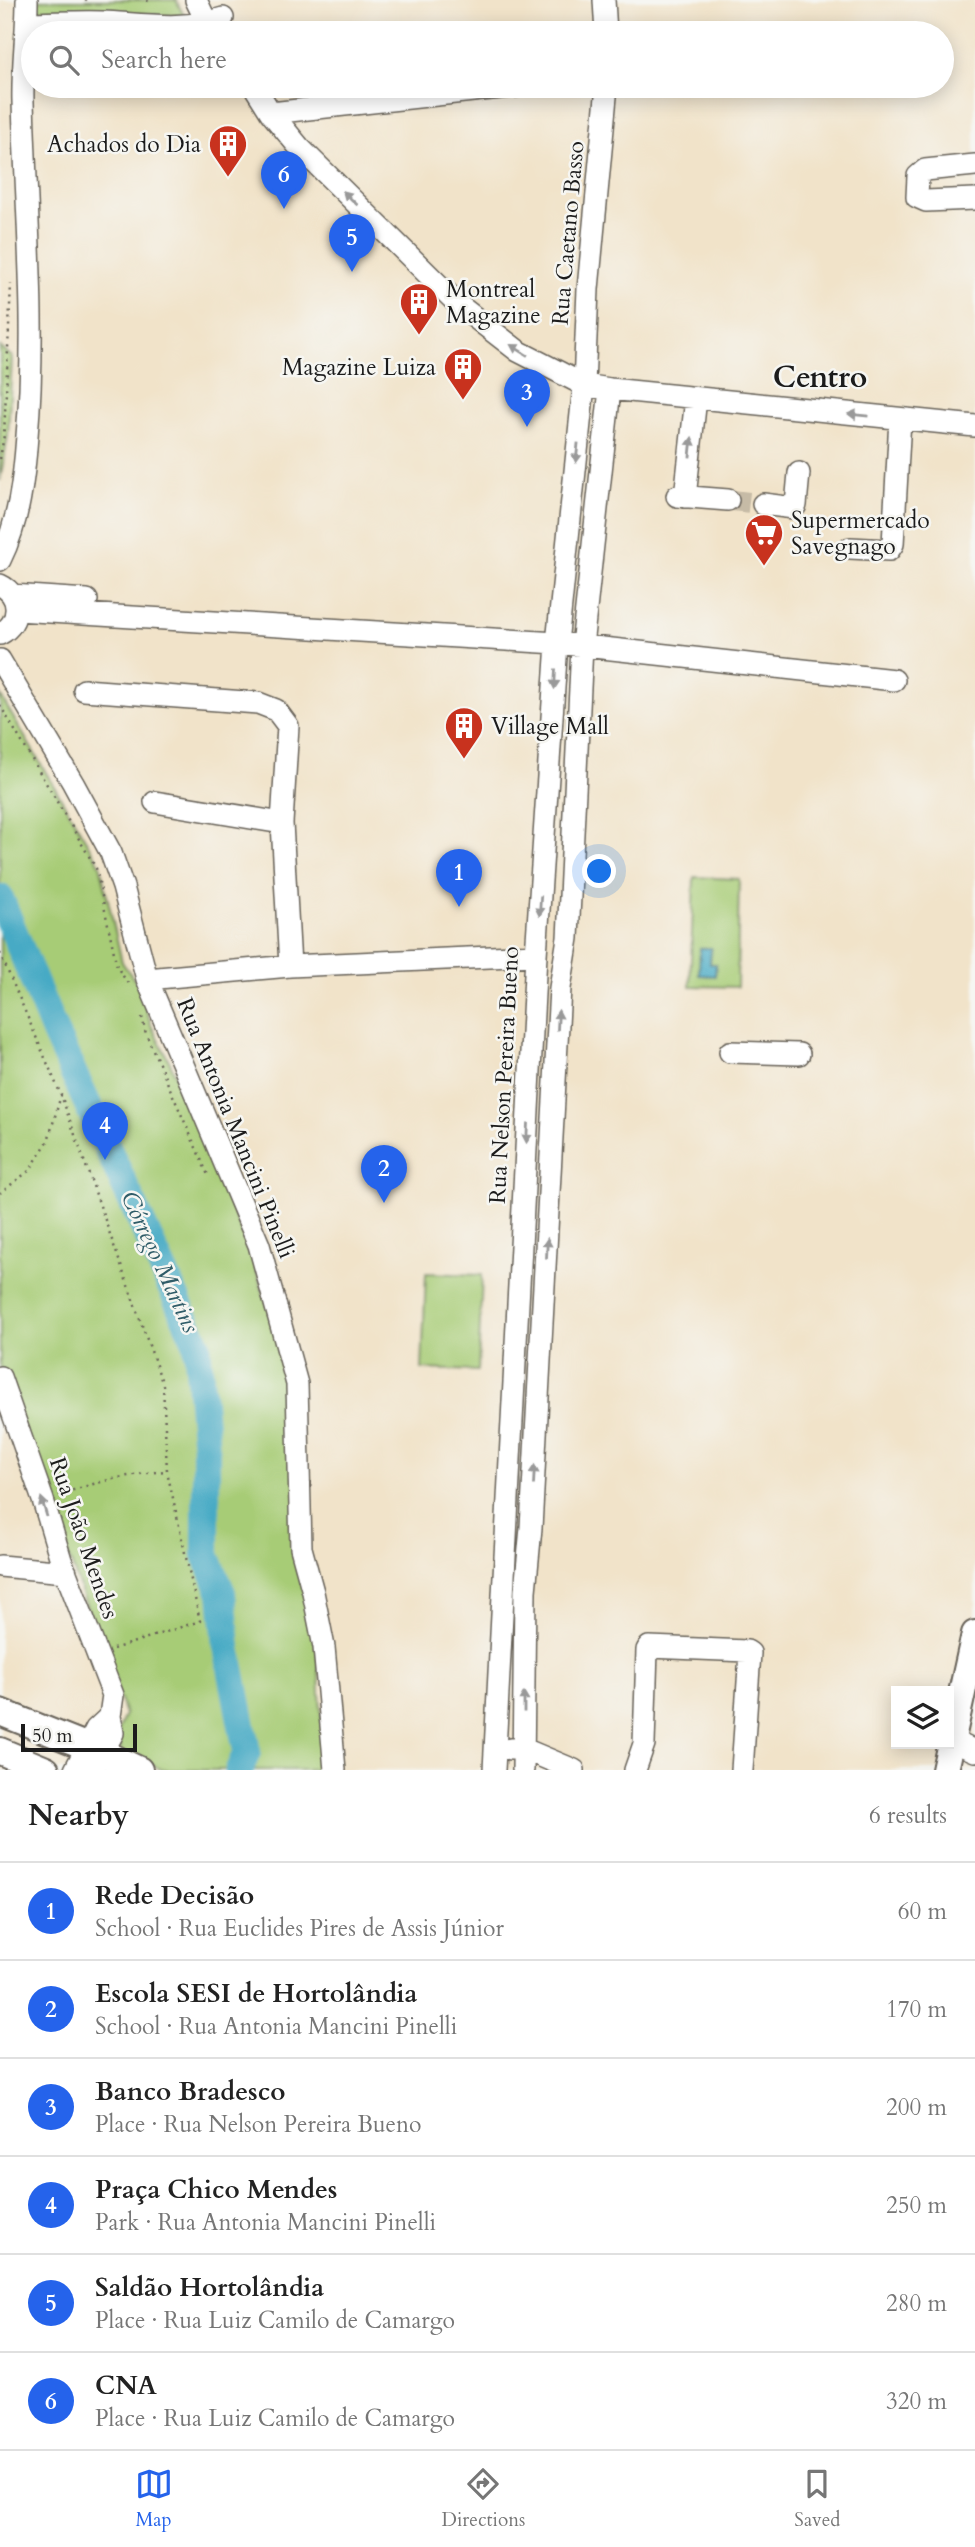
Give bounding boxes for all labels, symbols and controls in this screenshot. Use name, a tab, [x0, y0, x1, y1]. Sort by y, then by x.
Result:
search box	[21, 21, 954, 98]
icon: search	[45, 41, 83, 79]
text: Search here	[101, 42, 227, 77]
building icon: Achados do Dia	[207, 123, 249, 178]
place label: Achados do Dia	[47, 129, 201, 160]
street label: Rua Caetano Basso	[545, 140, 591, 326]
pin: 6	[261, 151, 307, 209]
one-way arrow	[342, 189, 359, 206]
pin: 5	[329, 214, 375, 272]
place label: Montreal Magazine	[446, 274, 541, 331]
building icon: Montreal Magazine	[398, 281, 440, 336]
one-way arrow	[510, 343, 528, 357]
building icon: Magazine Luiza	[442, 346, 484, 401]
place label: Magazine Luiza	[282, 352, 436, 383]
district label: Centro	[773, 357, 867, 398]
pin: 3	[504, 369, 550, 427]
one-way arrow	[847, 409, 869, 420]
one-way arrow	[685, 436, 696, 458]
one-way arrow	[571, 442, 582, 464]
place label: Supermercado Savegnago	[791, 505, 930, 562]
supermarket icon: Supermercado Savegnago	[743, 512, 785, 567]
one-way arrow	[550, 668, 561, 690]
building icon: Village Mall	[443, 705, 485, 760]
place label: Village Mall	[491, 711, 609, 742]
pin: 1	[436, 849, 482, 907]
your location	[582, 854, 616, 888]
one-way arrow	[534, 895, 545, 917]
street label: Rua Nelson Pereira Bueno	[482, 945, 526, 1205]
street label: Rua Antonia Mancini Pinelli	[169, 993, 303, 1263]
one-way arrow	[553, 1009, 564, 1031]
pin: 4	[82, 1102, 128, 1160]
one-way arrow	[521, 1122, 532, 1144]
pin: 2	[361, 1145, 407, 1203]
water label: Córrego Martins	[113, 1186, 207, 1338]
one-way arrow	[541, 1236, 552, 1258]
street label: Rua João Mendes	[42, 1453, 126, 1623]
one-way arrow	[529, 1464, 540, 1486]
one-way arrow	[39, 1496, 49, 1517]
map controls	[891, 1686, 954, 1749]
button: layers	[891, 1686, 954, 1749]
one-way arrow	[518, 1691, 530, 1713]
scale bar	[21, 1721, 136, 1753]
text: 50 m	[32, 1723, 73, 1749]
text: Nearby	[28, 1795, 129, 1836]
text: 6 results	[869, 1800, 947, 1831]
text: Rede Decisão	[95, 1878, 254, 1913]
text: 1	[45, 1896, 57, 1927]
text: 60 m	[898, 1896, 947, 1927]
text: School · Rua Euclides Pires de Assis Júnior	[95, 1913, 504, 1944]
text: Escola SESI de Hortolândia	[95, 1976, 417, 2011]
text: 2	[45, 1994, 57, 2025]
text: 170 m	[886, 1994, 947, 2025]
text: School · Rua Antonia Mancini Pinelli	[95, 2011, 457, 2042]
text: Banco Bradesco	[95, 2074, 285, 2109]
text: 3	[45, 2092, 57, 2123]
text: 200 m	[886, 2092, 947, 2123]
text: Place · Rua Nelson Pereira Bueno	[95, 2109, 422, 2140]
text: Praça Chico Mendes	[95, 2172, 337, 2207]
text: 4	[45, 2190, 57, 2221]
text: 250 m	[886, 2190, 947, 2221]
text: Park · Rua Antonia Mancini Pinelli	[95, 2207, 436, 2238]
text: Saldão Hortolândia	[95, 2270, 324, 2305]
text: 5	[45, 2288, 57, 2319]
text: 280 m	[886, 2288, 947, 2319]
text: Place · Rua Luiz Camilo de Camargo	[95, 2305, 455, 2336]
text: CNA	[95, 2368, 157, 2403]
text: 6	[45, 2386, 57, 2417]
text: 320 m	[886, 2386, 947, 2417]
text: Place · Rua Luiz Camilo de Camargo	[95, 2403, 455, 2434]
tab: Map	[135, 2465, 173, 2533]
tab: Directions	[442, 2465, 525, 2533]
tab: Saved	[794, 2465, 840, 2533]

